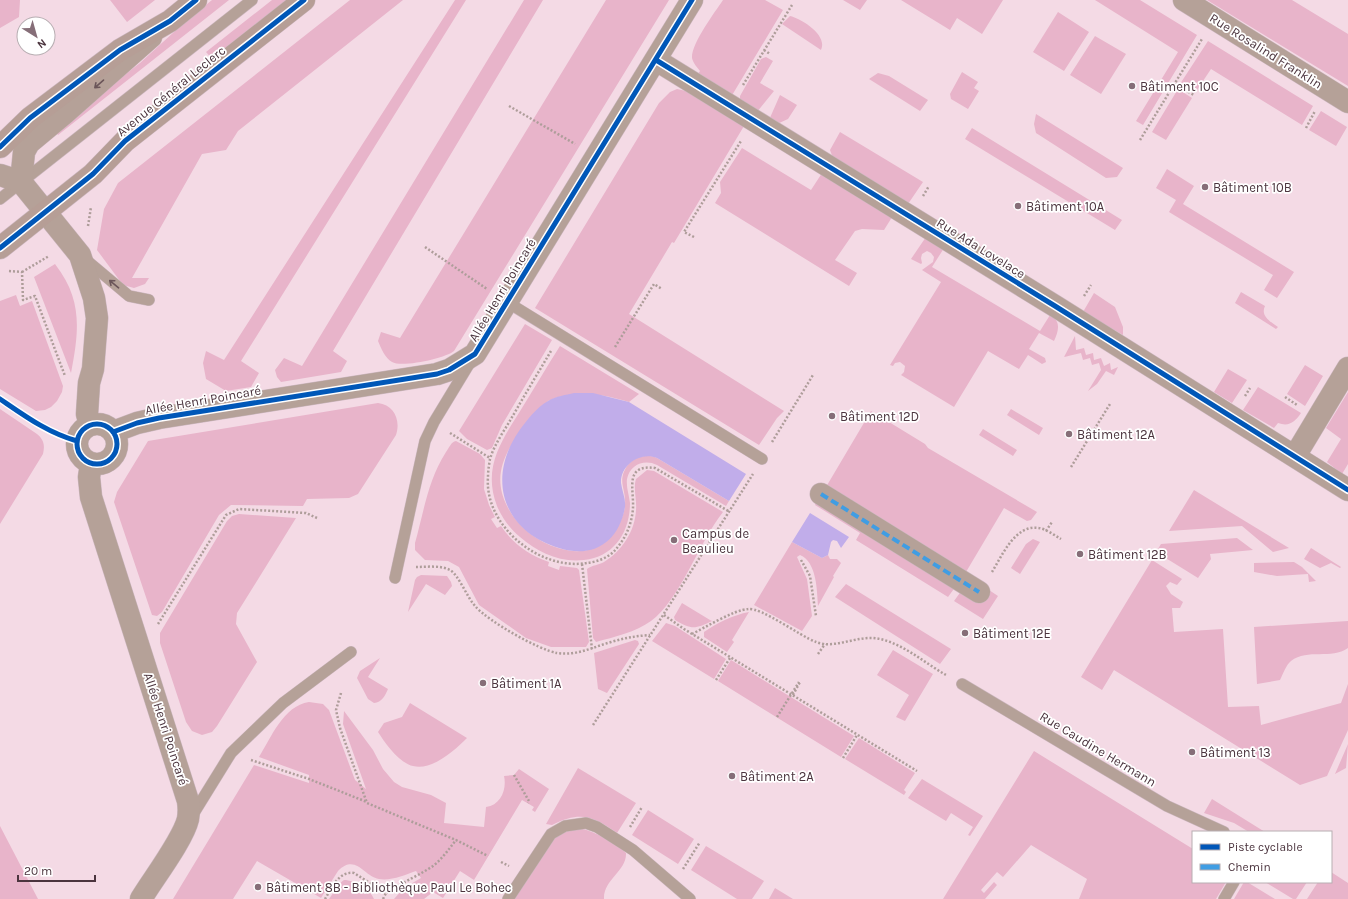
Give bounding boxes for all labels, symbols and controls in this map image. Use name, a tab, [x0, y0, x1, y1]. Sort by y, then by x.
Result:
street label: Rue Rosalind Franklin	[1207, 10, 1325, 92]
north arrow	[16, 16, 56, 56]
text: N	[35, 36, 49, 51]
street label: Avenue Général Leclerc	[114, 43, 228, 139]
one-way arrow	[94, 79, 104, 89]
place label: Bâtiment 10C	[1140, 79, 1219, 94]
marker: Bâtiment 10C	[1127, 81, 1137, 91]
place label: Bâtiment 10B	[1213, 180, 1292, 195]
marker: Bâtiment 10B	[1200, 182, 1210, 192]
place label: Bâtiment 10A	[1026, 199, 1105, 214]
marker: Bâtiment 10A	[1013, 201, 1023, 211]
street label: Rue Ada Lovelace	[934, 215, 1028, 281]
street label: Allée Henri Poincaré	[465, 236, 539, 344]
one-way arrow	[109, 279, 120, 288]
street label: Allée Henri Poincaré	[144, 382, 262, 418]
place label: Bâtiment 12D	[840, 409, 919, 424]
marker: Bâtiment 12D	[827, 411, 837, 421]
place label: Bâtiment 12A	[1077, 427, 1155, 442]
marker: Bâtiment 12A	[1064, 429, 1074, 439]
place label: Campus de Beaulieu	[682, 526, 749, 556]
marker: Campus de Beaulieu	[669, 535, 679, 545]
place label: Bâtiment 12B	[1088, 547, 1167, 562]
marker: Bâtiment 12B	[1075, 549, 1085, 559]
place label: Bâtiment 12E	[973, 626, 1051, 641]
marker: Bâtiment 12E	[960, 628, 970, 638]
street label: Allée Henri Poincaré	[141, 671, 191, 787]
place label: Bâtiment 1A	[491, 676, 562, 691]
marker: Bâtiment 1A	[478, 678, 488, 688]
street label: Rue Caudine Hermann	[1037, 708, 1159, 790]
place label: Bâtiment 13	[1200, 745, 1271, 760]
marker: Bâtiment 13	[1187, 747, 1197, 757]
place label: Bâtiment 2A	[740, 769, 814, 784]
marker: Bâtiment 2A	[727, 771, 737, 781]
legend	[1192, 831, 1332, 883]
text: Piste cyclable	[1228, 840, 1303, 854]
scale bar	[18, 857, 95, 883]
text: Chemin	[1228, 860, 1271, 874]
text: 20 m	[24, 864, 52, 878]
place label: Bâtiment 8B - Bibliothèque Paul Le Bohec	[266, 880, 512, 896]
marker: Bâtiment 8B - Bibliothèque Paul Le Bohec	[253, 882, 263, 892]

